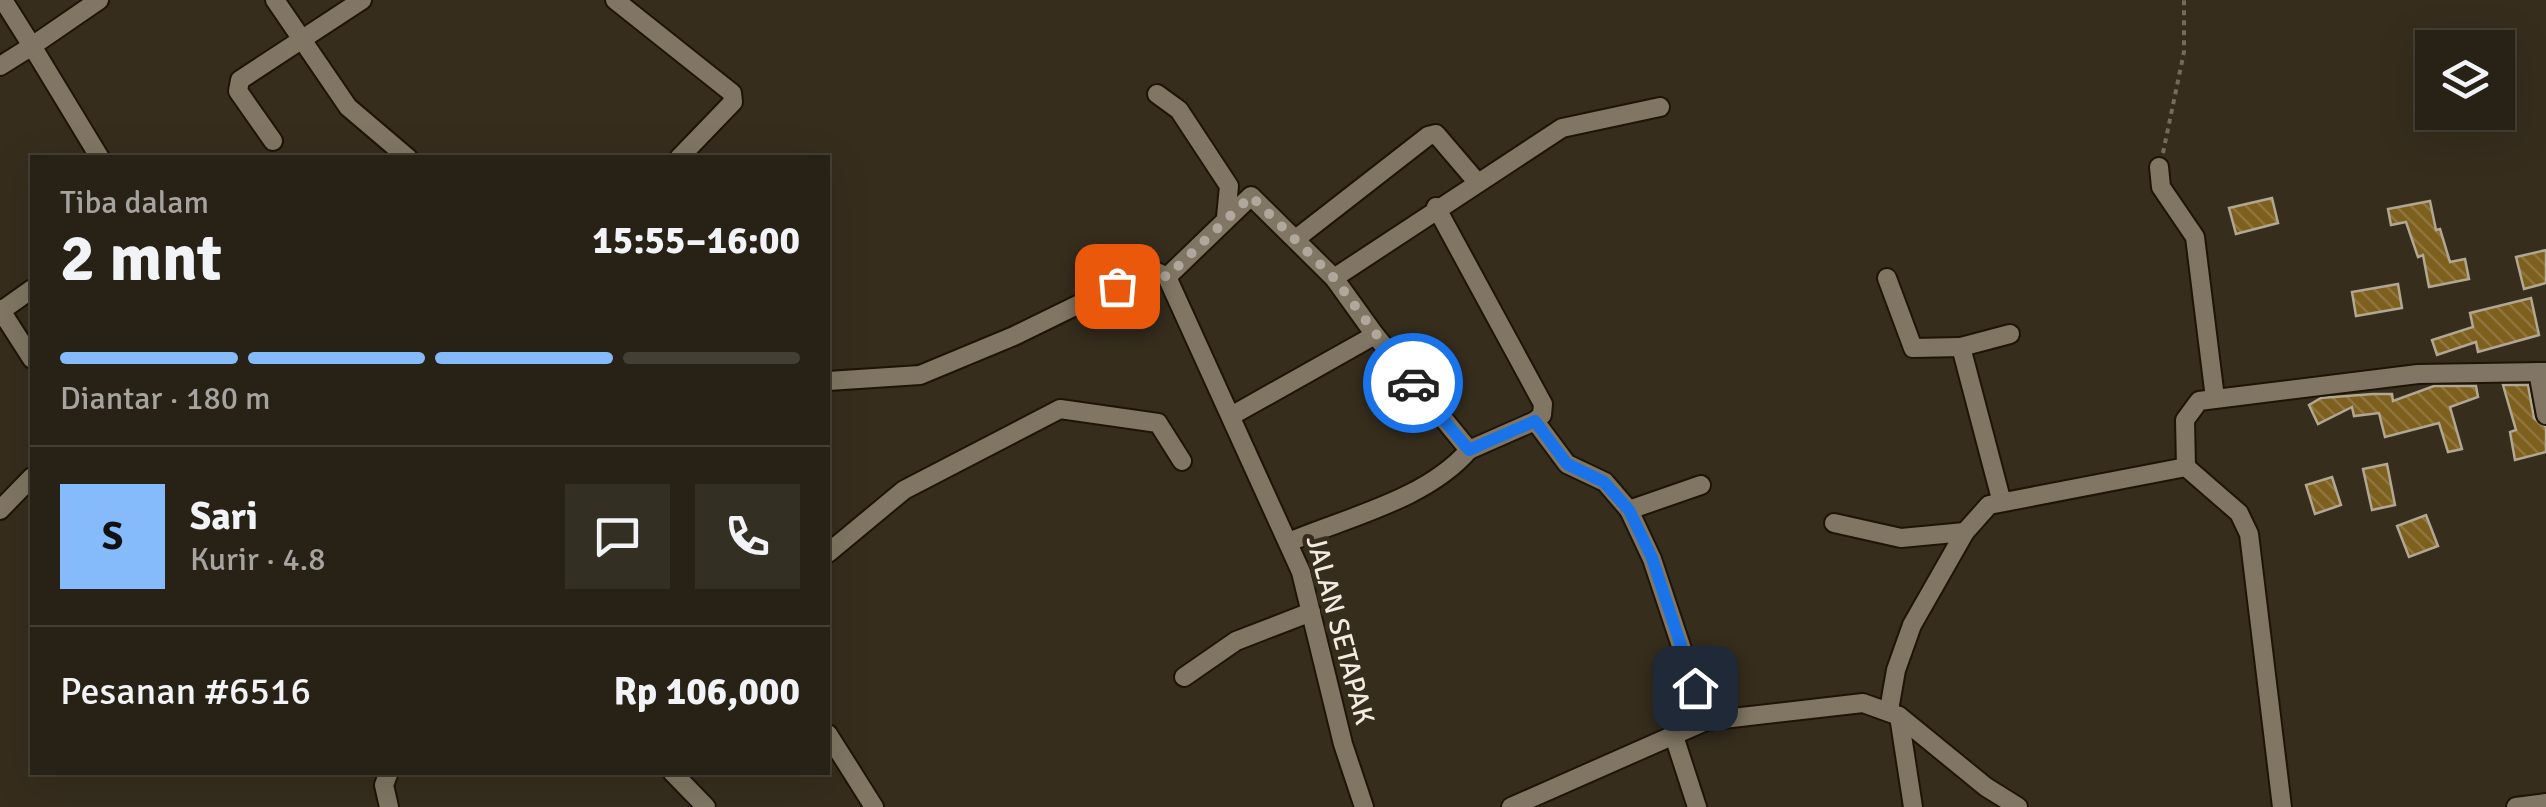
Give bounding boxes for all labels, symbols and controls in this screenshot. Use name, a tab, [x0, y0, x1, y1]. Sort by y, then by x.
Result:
map controls	[2415, 30, 2515, 130]
button: layers	[2415, 30, 2515, 130]
text: Tiba dalam	[60, 183, 209, 222]
text: 15:55–16:00	[592, 217, 800, 264]
text: 2 mnt	[60, 219, 222, 299]
pin	[1075, 244, 1160, 329]
icon: bag	[1090, 259, 1145, 314]
courier	[1363, 333, 1463, 433]
icon: car	[1386, 356, 1441, 411]
text: Diantar · 180 m	[60, 379, 271, 418]
button: chat	[565, 484, 670, 589]
button: phone	[695, 484, 800, 589]
text: Sari	[190, 493, 258, 540]
text: S	[102, 513, 123, 560]
street label: JALAN SETAPAK	[1298, 532, 1382, 729]
text: Kurir · 4.8	[190, 540, 326, 579]
pin	[1653, 646, 1738, 731]
icon: home	[1668, 661, 1723, 716]
text: Pesanan #6516	[60, 668, 311, 715]
text: Rp 106,000	[613, 668, 800, 715]

